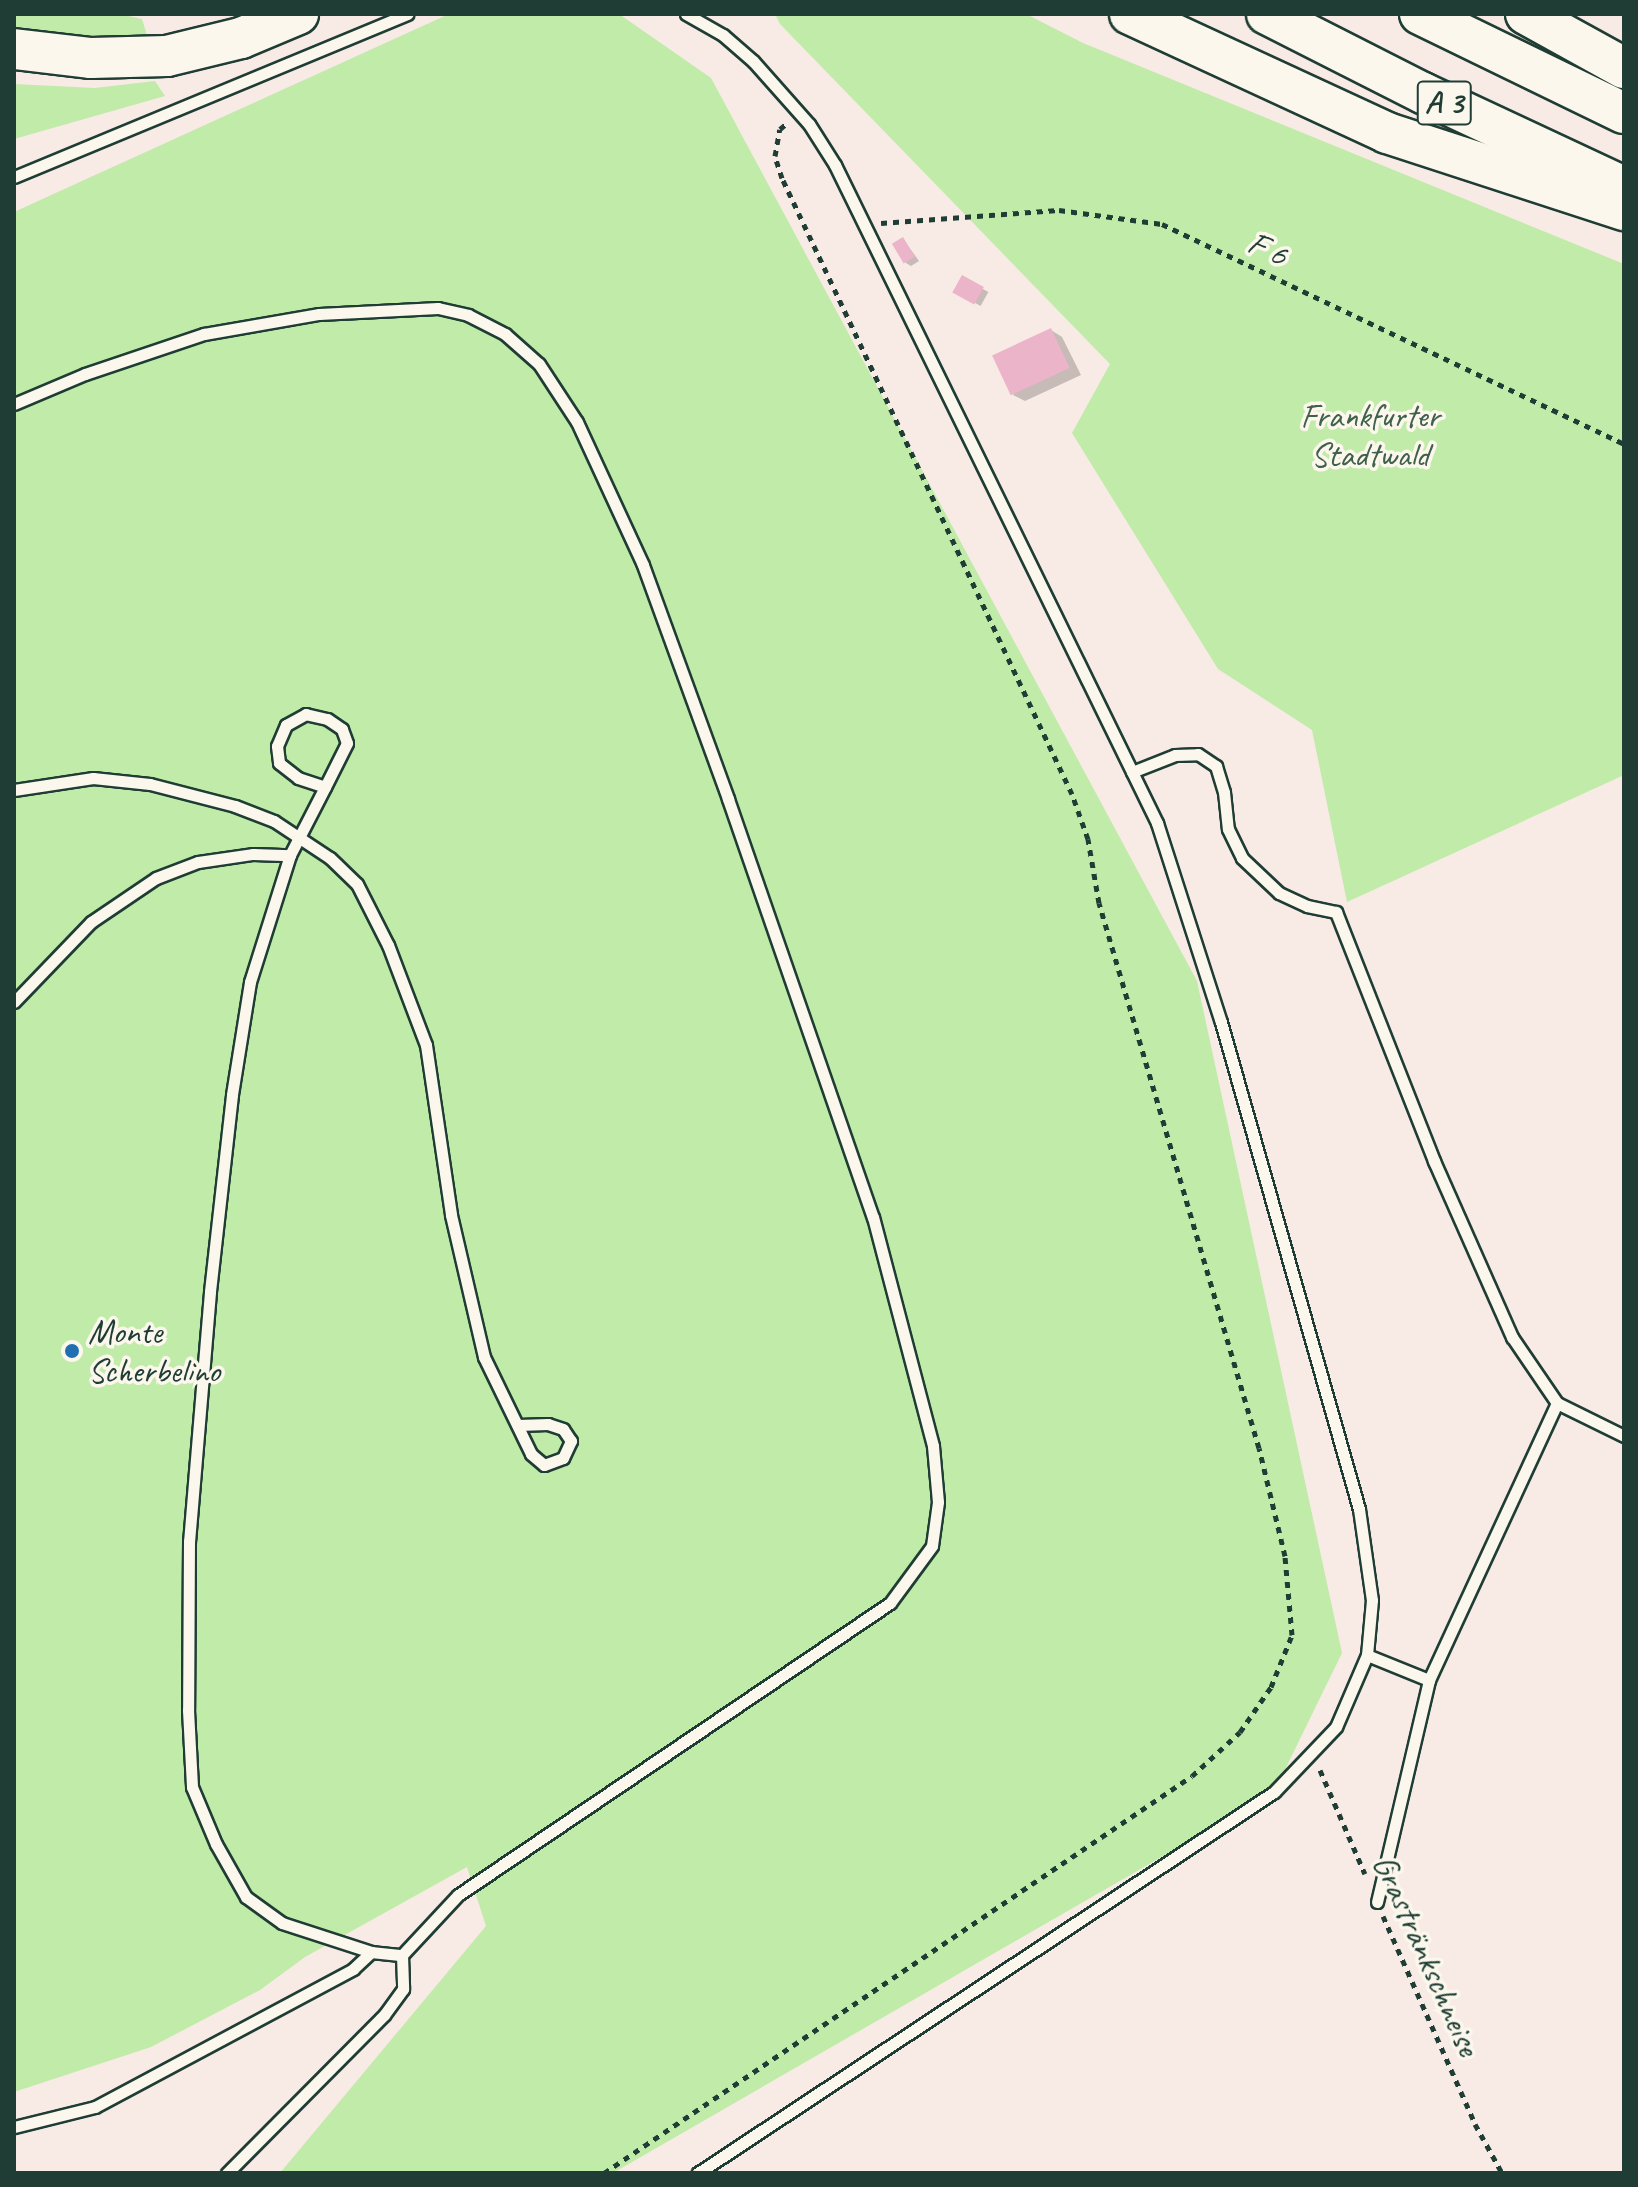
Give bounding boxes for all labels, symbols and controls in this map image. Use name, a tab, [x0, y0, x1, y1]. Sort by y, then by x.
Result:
road number: A 3	[1416, 75, 1472, 131]
street label: F 6	[1242, 221, 1294, 275]
park label: Frankfurter Stadtwald	[1301, 395, 1439, 474]
place label: Monte Scherbelino	[88, 1311, 220, 1390]
marker: Monte Scherbelino	[63, 1342, 81, 1360]
street label: Grastränkschneise	[1365, 1848, 1489, 2062]

